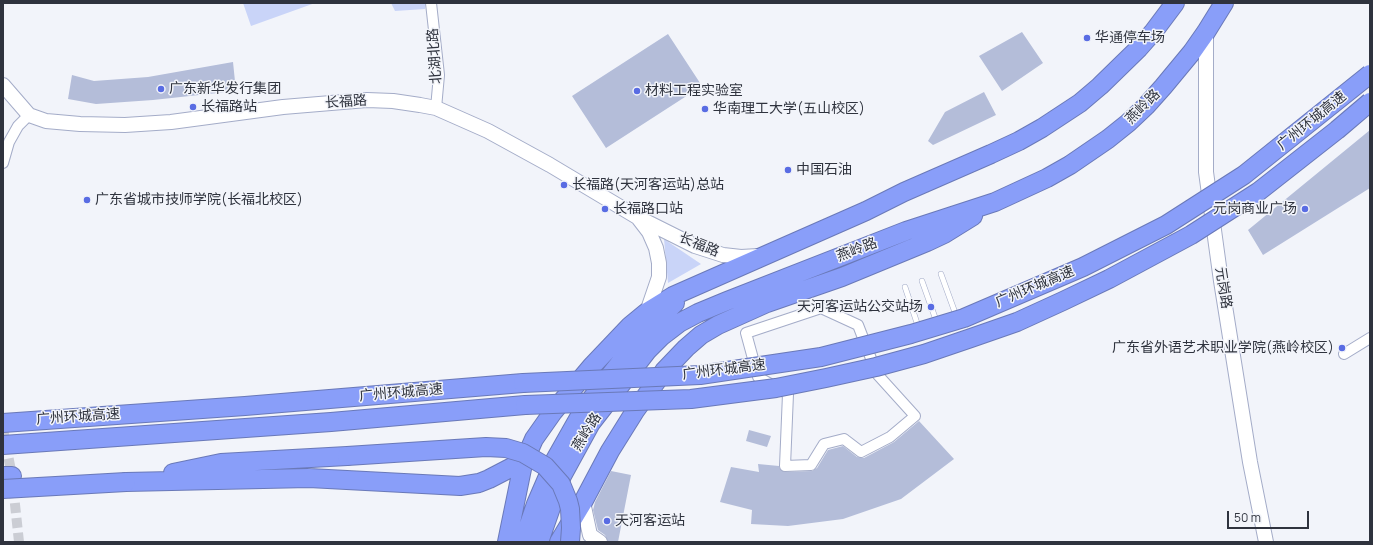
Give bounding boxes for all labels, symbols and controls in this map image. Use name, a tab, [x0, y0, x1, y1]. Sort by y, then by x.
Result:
street label: 北湖北路	[425, 27, 445, 85]
place label: 华通停车场	[1095, 30, 1165, 46]
marker: 华通停车场	[1082, 33, 1092, 43]
place label: 广东新华发行集团	[169, 81, 281, 97]
place label: 材料工程实验室	[645, 83, 743, 99]
marker: 广东新华发行集团	[156, 84, 166, 94]
marker: 材料工程实验室	[632, 86, 642, 96]
street label: 燕岭路	[1122, 86, 1164, 128]
street label: 广州环城高速	[1274, 88, 1350, 154]
street label: 长福路	[324, 92, 368, 112]
place label: 长福路站	[201, 99, 257, 115]
place label: 华南理工大学(五山校区)	[713, 101, 865, 117]
marker: 长福路站	[188, 102, 198, 112]
marker: 华南理工大学(五山校区)	[700, 104, 710, 114]
place label: 中国石油	[796, 162, 852, 178]
marker: 中国石油	[783, 165, 793, 175]
place label: 长福路(天河客运站)总站	[572, 177, 724, 193]
marker: 长福路(天河客运站)总站	[559, 180, 569, 190]
place label: 广东省城市技师学院(长福北校区)	[95, 192, 303, 208]
marker: 广东省城市技师学院(长福北校区)	[82, 195, 92, 205]
place label: 长福路口站	[613, 201, 683, 217]
place label: 元岗商业广场	[1213, 201, 1297, 217]
marker: 长福路口站	[600, 204, 610, 214]
marker: 元岗商业广场	[1300, 204, 1310, 214]
street label: 长福路	[676, 229, 722, 261]
street label: 燕岭路	[834, 235, 880, 265]
street label: 广州环城高速	[993, 263, 1077, 311]
street label: 元岗路	[1211, 266, 1235, 310]
place label: 天河客运站公交站场	[797, 299, 923, 315]
marker: 天河客运站公交站场	[926, 302, 936, 312]
place label: 广东省外语艺术职业学院(燕岭校区)	[1112, 340, 1334, 356]
marker: 广东省外语艺术职业学院(燕岭校区)	[1337, 343, 1347, 353]
street label: 广州环城高速	[681, 357, 767, 383]
street label: 广州环城高速	[358, 381, 444, 405]
street label: 广州环城高速	[36, 406, 120, 428]
street label: 燕岭路	[569, 410, 605, 454]
scale bar	[1229, 503, 1311, 529]
text: 50 m	[1234, 509, 1261, 526]
place label: 天河客运站	[615, 513, 685, 529]
marker: 天河客运站	[602, 516, 612, 526]

